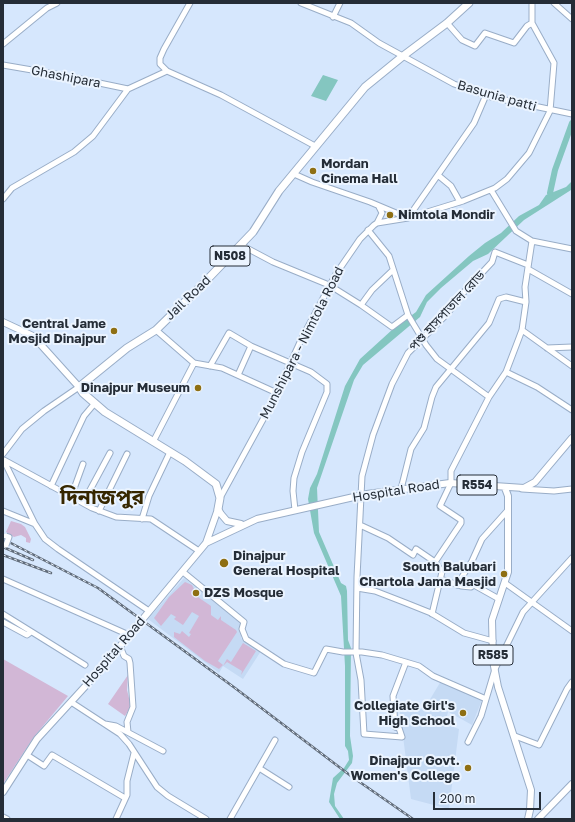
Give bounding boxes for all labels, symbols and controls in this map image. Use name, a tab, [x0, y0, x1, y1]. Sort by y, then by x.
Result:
street label: Ghashipara	[30, 63, 102, 91]
street label: Basunia patti	[456, 77, 538, 115]
place label: Mordan Cinema Hall	[321, 156, 398, 187]
marker: Mordan Cinema Hall	[308, 166, 318, 176]
place label: Nimtola Mondir	[398, 207, 495, 223]
marker: Nimtola Mondir	[385, 210, 395, 220]
road number: N508	[210, 246, 250, 266]
street label: Munshipara - Nimtola Road	[257, 264, 347, 422]
street label: পশু হাসপাতাল রোড	[406, 268, 488, 354]
street label: Jail Road	[162, 272, 214, 324]
place label: Central Jame Mosjid Dinajpur	[8, 316, 106, 347]
marker: Central Jame Mosjid Dinajpur	[109, 326, 119, 336]
place label: Dinajpur Museum	[81, 380, 190, 396]
marker: Dinajpur Museum	[193, 383, 203, 393]
road number: R554	[457, 475, 497, 495]
street label: Hospital Road	[351, 476, 441, 506]
district label: দিনাজপুর	[60, 484, 144, 510]
place label: Dinajpur General Hospital	[233, 548, 339, 579]
marker: Dinajpur General Hospital	[218, 557, 230, 569]
place label: South Balubari Chartola Jama Masjid	[359, 559, 496, 590]
marker: South Balubari Chartola Jama Masjid	[499, 569, 509, 579]
place label: DZS Mosque	[204, 585, 283, 601]
marker: DZS Mosque	[191, 588, 201, 598]
street label: Hospital Road	[79, 614, 149, 690]
road number: R585	[473, 645, 513, 665]
place label: Collegiate Girl's High School	[354, 698, 455, 729]
marker: Collegiate Girl's High School	[458, 708, 468, 718]
place label: Dinajpur Govt. Women's College	[350, 753, 460, 784]
marker: Dinajpur Govt. Women's College	[463, 763, 473, 773]
scale bar	[435, 784, 543, 810]
text: 200 m	[440, 791, 475, 806]

